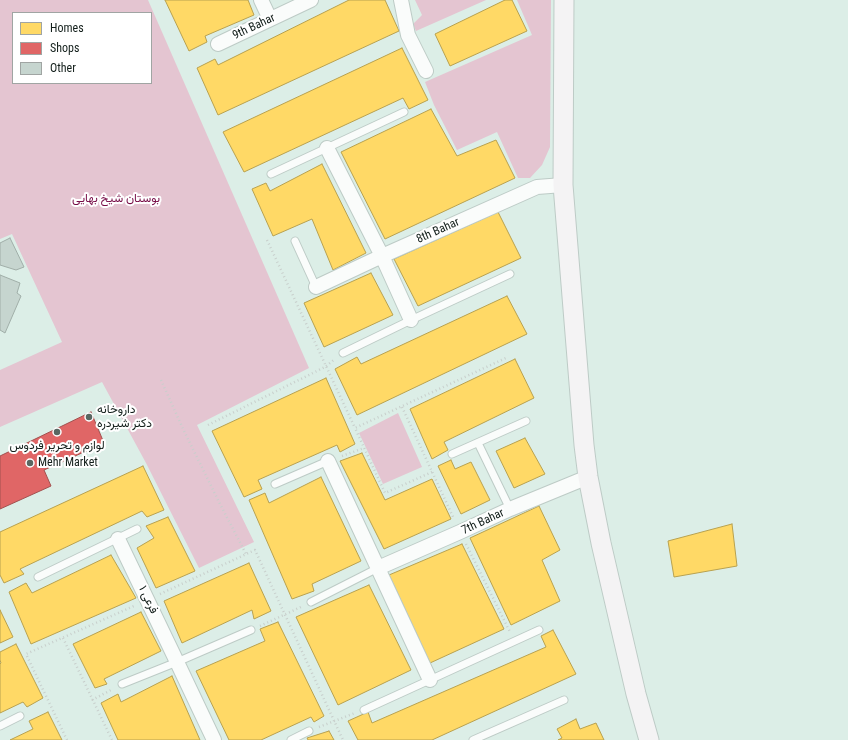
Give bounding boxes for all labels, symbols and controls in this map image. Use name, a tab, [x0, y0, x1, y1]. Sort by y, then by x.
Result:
street label: 9th Bahar	[230, 11, 278, 43]
legend	[12, 12, 152, 84]
text: Homes	[50, 21, 84, 35]
text: Shops	[50, 41, 79, 55]
text: Other	[50, 61, 76, 75]
park label: بوستان شیخ بهایی	[72, 192, 160, 206]
street label: 8th Bahar	[414, 215, 462, 247]
place label: داروخانه دکتر شیردره	[97, 403, 152, 431]
marker: داروخانه دکتر شیردره	[84, 412, 94, 422]
marker: لوازم و تحریر فردوس	[52, 427, 62, 437]
place label: لوازم و تحریر فردوس	[9, 439, 105, 453]
place label: Mehr Market	[38, 456, 98, 470]
marker: Mehr Market	[25, 458, 35, 468]
street label: 7th Bahar	[459, 506, 507, 538]
street label: فرعی ۱	[135, 584, 161, 616]

